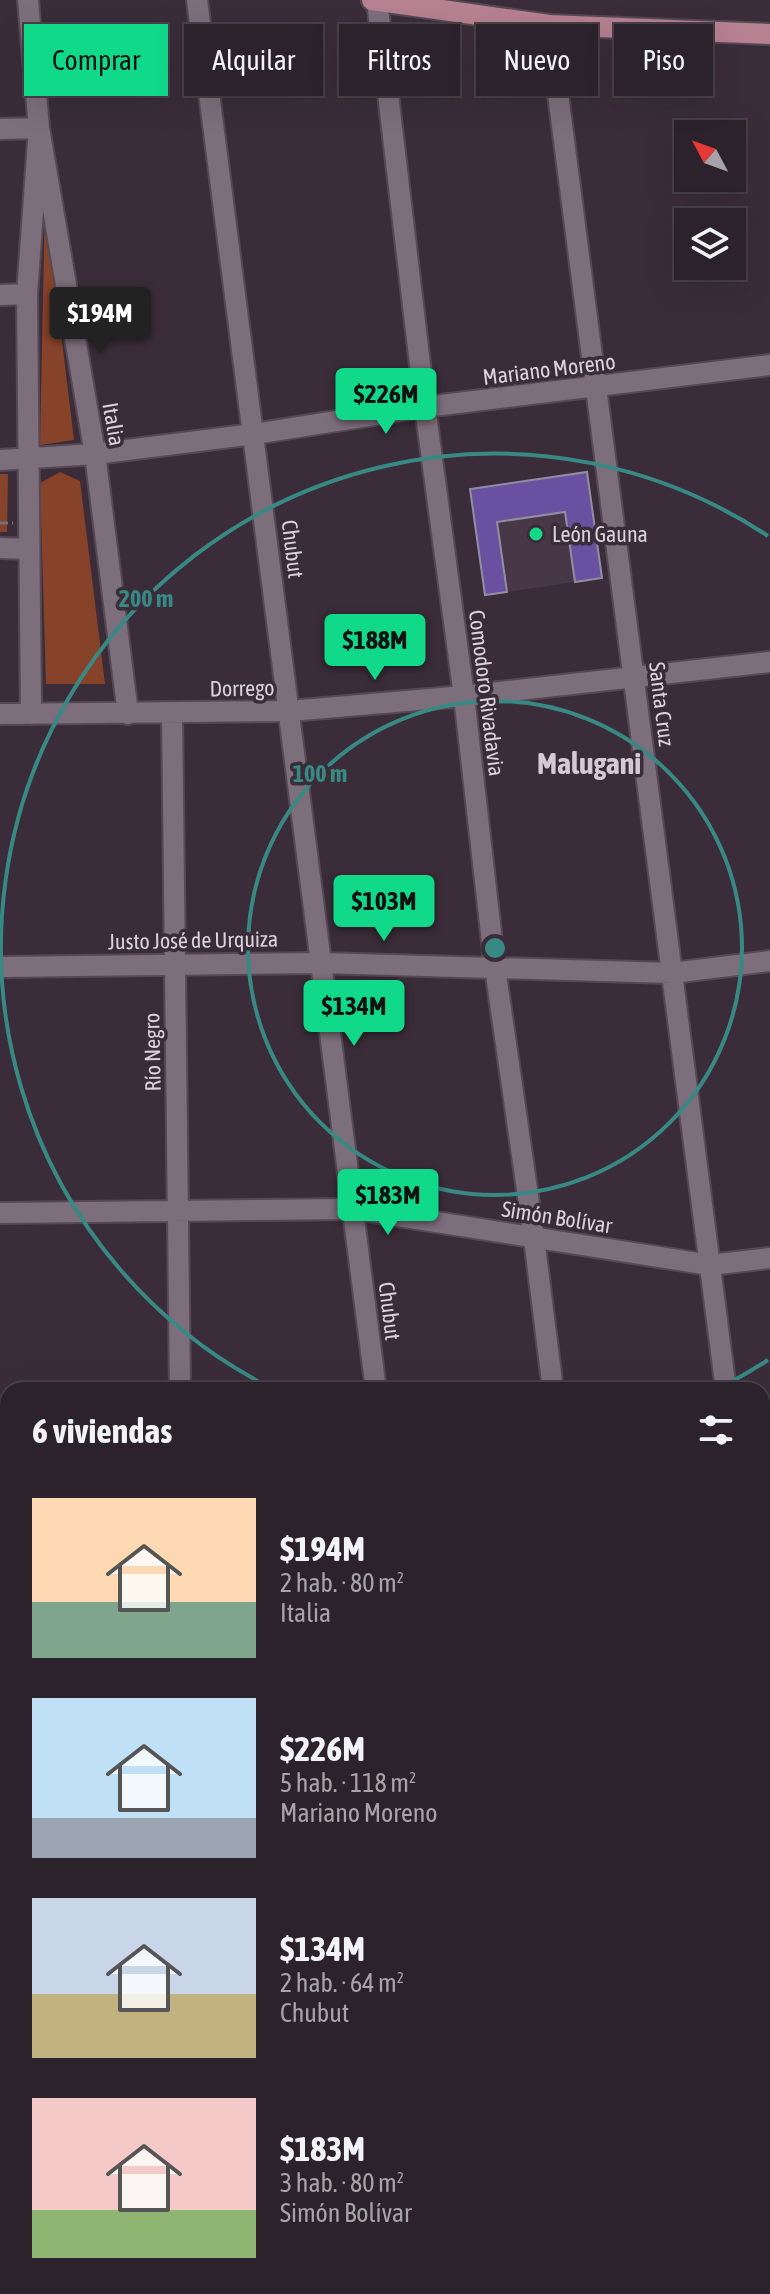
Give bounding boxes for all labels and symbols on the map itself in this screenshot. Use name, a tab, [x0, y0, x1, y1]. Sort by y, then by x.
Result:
north arrow	[674, 120, 746, 192]
pin: $194M	[44, 287, 156, 355]
street label: Mariano Moreno	[481, 348, 617, 390]
pin: $226M	[330, 368, 442, 436]
street label: Italia	[97, 400, 131, 448]
street label: Chubut	[277, 518, 309, 580]
place label: León Gauna	[552, 521, 648, 547]
marker: León Gauna	[527, 525, 545, 543]
text: 200 m	[119, 585, 173, 612]
street label: Comodoro Rivadavia	[464, 608, 510, 778]
pin: $188M	[319, 614, 431, 682]
street label: Santa Cruz	[644, 660, 680, 748]
street label: Dorrego	[209, 674, 275, 702]
district label: Malugani	[537, 746, 641, 780]
text: 100 m	[293, 760, 347, 787]
pin: $103M	[328, 875, 440, 943]
street label: Justo José de Urquiza	[108, 926, 278, 954]
centre of rings	[481, 934, 509, 962]
pin: $134M	[298, 980, 410, 1048]
street label: Río Negro	[138, 1012, 166, 1092]
pin: $183M	[332, 1169, 444, 1237]
street label: Simón Bolívar	[500, 1195, 615, 1239]
street label: Chubut	[374, 1280, 406, 1342]

